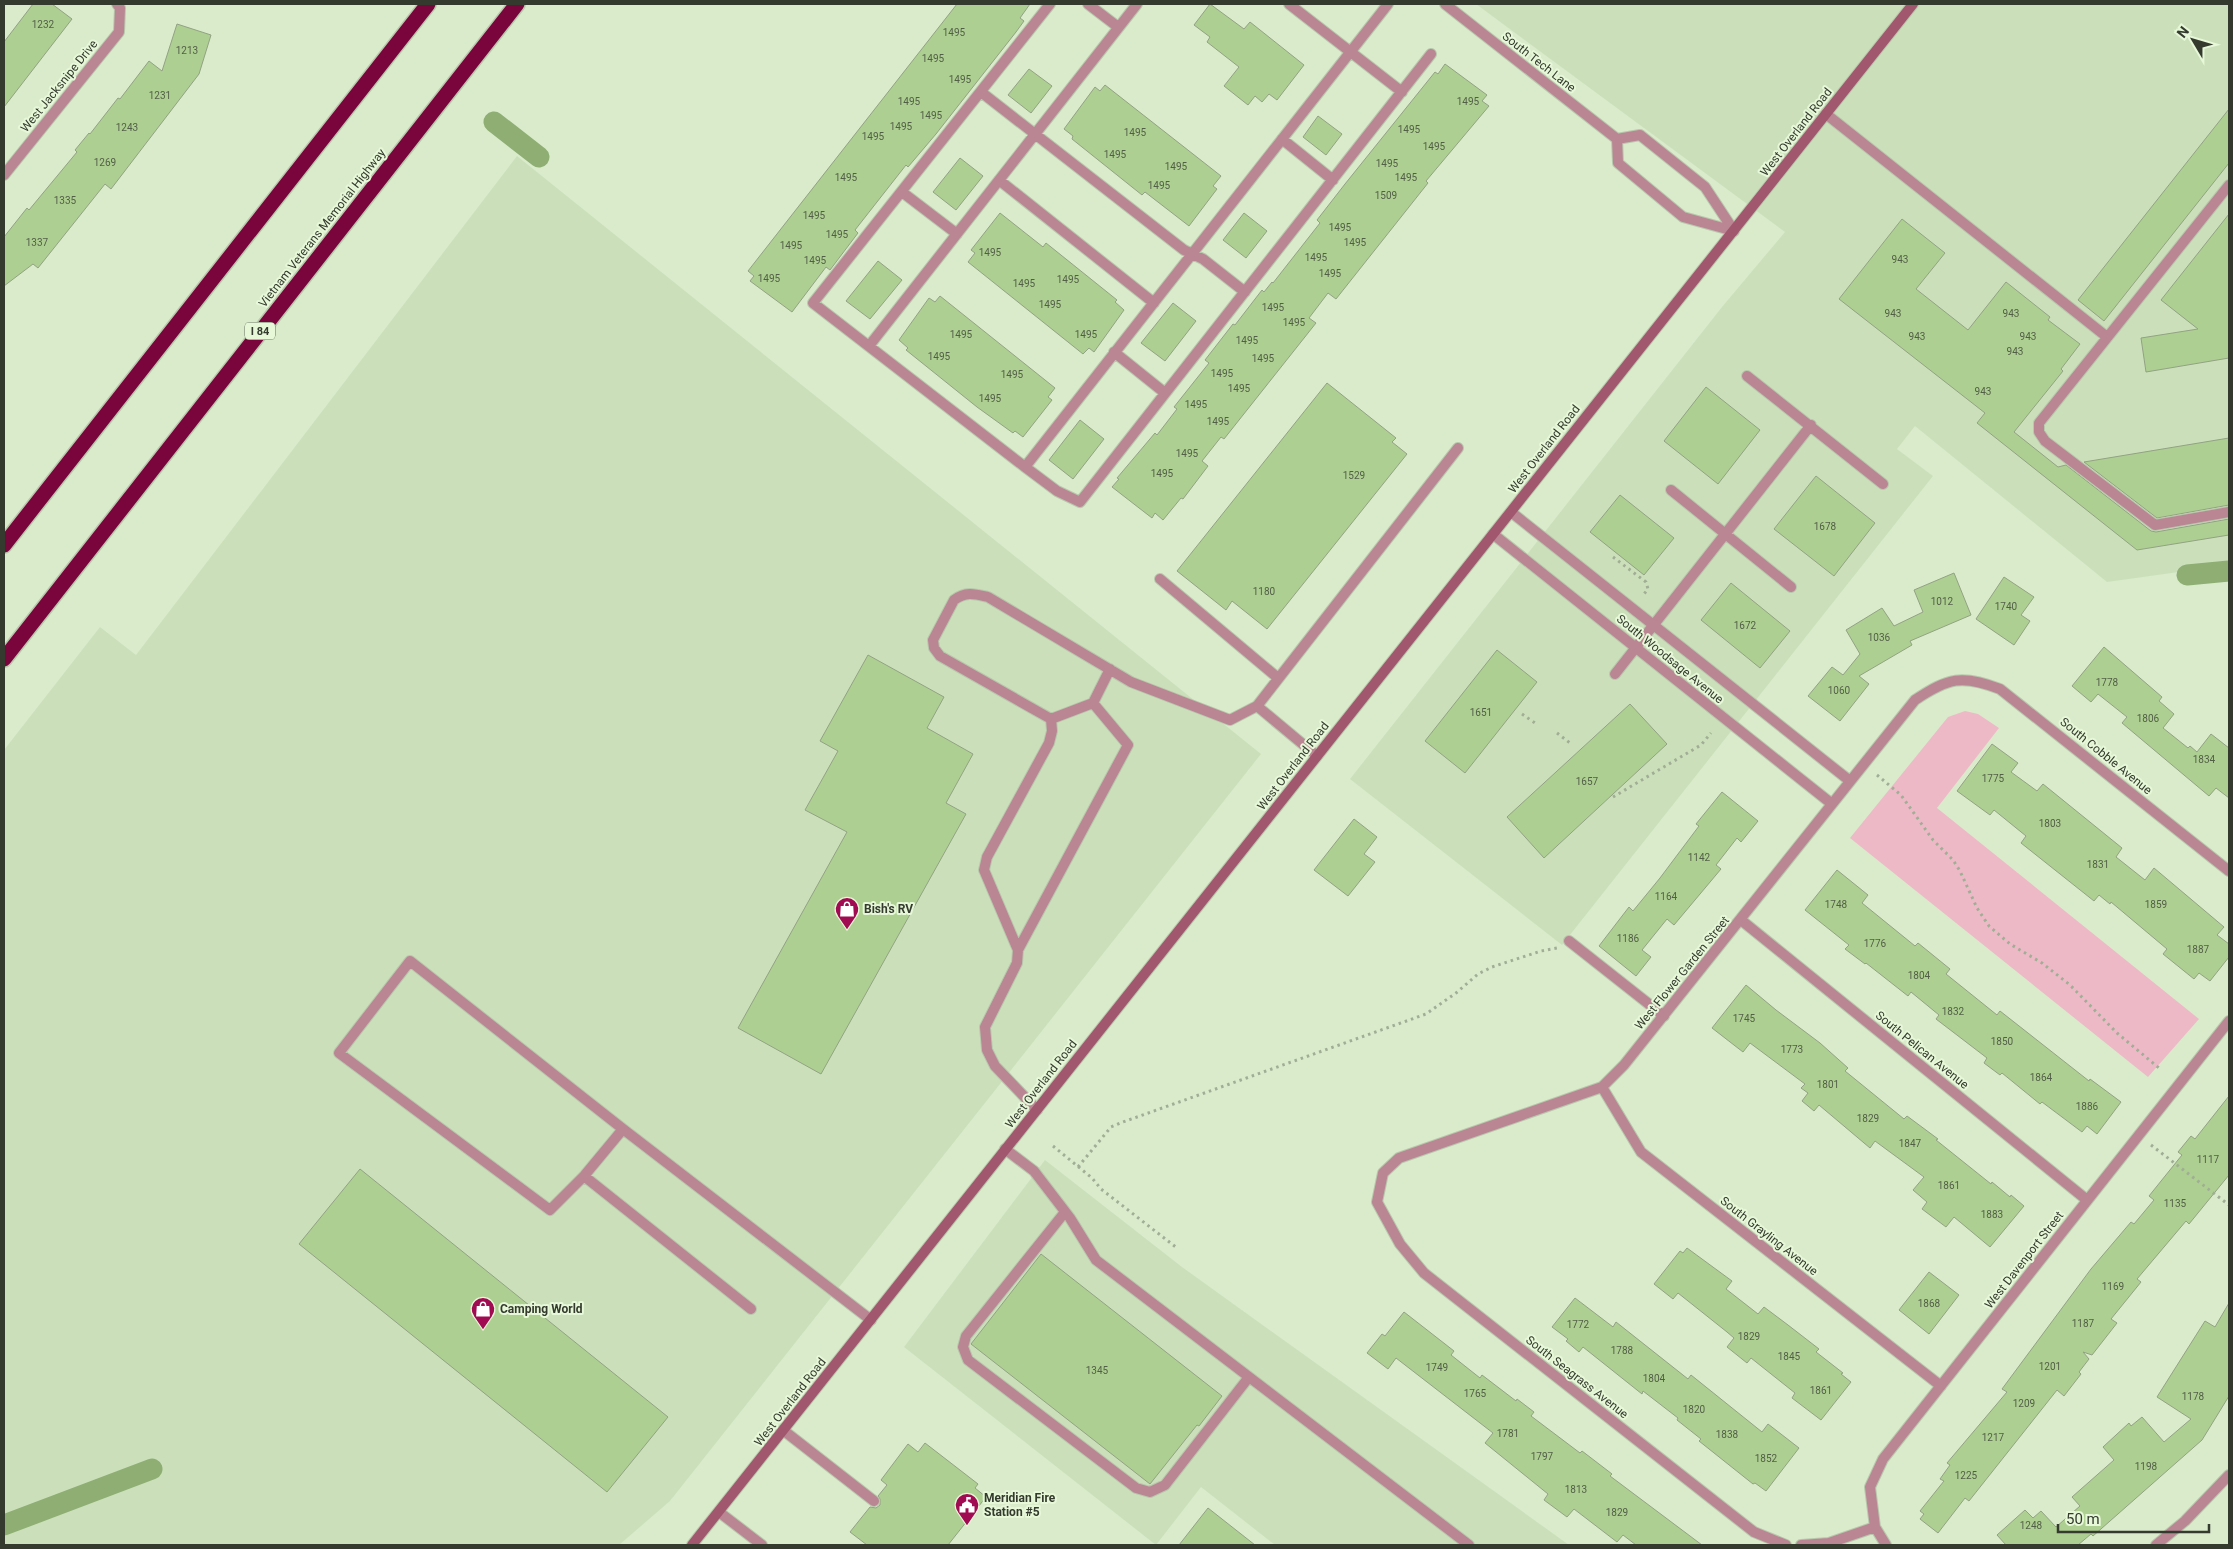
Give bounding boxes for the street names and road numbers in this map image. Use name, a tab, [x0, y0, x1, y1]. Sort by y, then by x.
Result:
street label: South Tech Lane	[1500, 29, 1578, 95]
street label: West Jacksnipe Drive	[18, 37, 100, 135]
street label: West Overland Road	[1757, 85, 1835, 179]
street label: Vietnam Veterans Memorial Highway	[256, 146, 388, 310]
road number: I 84	[245, 322, 275, 340]
street label: West Overland Road	[1505, 402, 1583, 496]
street label: South Woodsage Avenue	[1614, 612, 1726, 706]
street label: South Cobble Avenue	[2057, 715, 2155, 797]
street label: West Overland Road	[1254, 719, 1332, 813]
street label: West Flower Garden Street	[1632, 913, 1732, 1033]
street label: South Pelican Avenue	[1873, 1008, 1971, 1092]
street label: West Overland Road	[1002, 1037, 1080, 1131]
street label: South Grayling Avenue	[1718, 1194, 1820, 1278]
street label: West Davenport Street	[1982, 1209, 2066, 1311]
street label: South Seagrass Avenue	[1523, 1333, 1631, 1421]
street label: West Overland Road	[751, 1355, 829, 1449]

